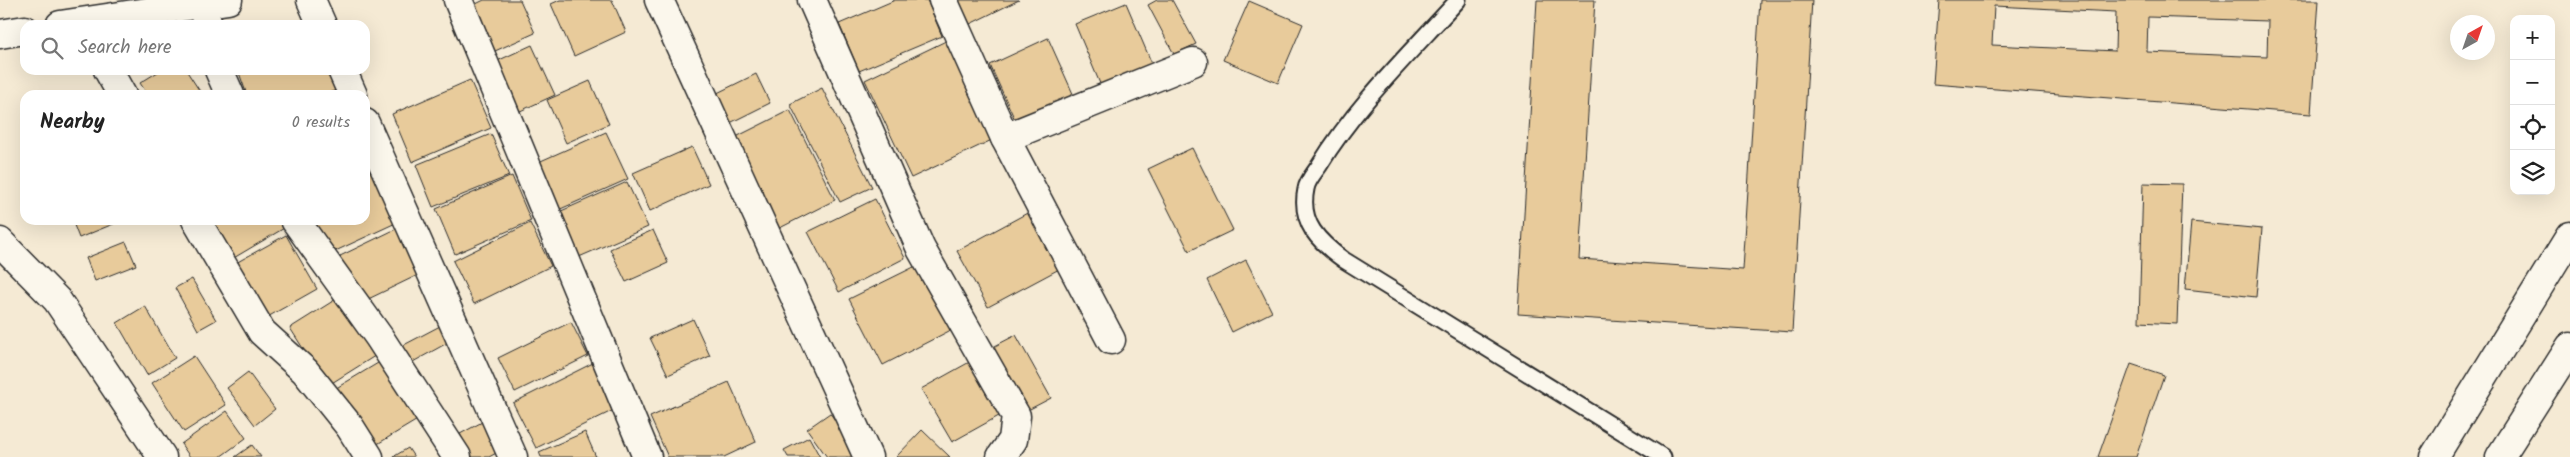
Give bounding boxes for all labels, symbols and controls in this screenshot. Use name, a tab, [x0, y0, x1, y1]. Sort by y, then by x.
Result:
north arrow	[2450, 15, 2495, 60]
map controls	[2510, 15, 2555, 195]
button: +	[2510, 15, 2555, 60]
search box	[20, 20, 370, 75]
text: Search here	[78, 33, 172, 63]
icon: search	[38, 34, 66, 62]
button: −	[2510, 60, 2555, 105]
button: locate	[2510, 105, 2555, 150]
text: Nearby	[40, 106, 105, 139]
text: 0 results	[292, 110, 350, 135]
button: layers	[2510, 150, 2555, 195]

